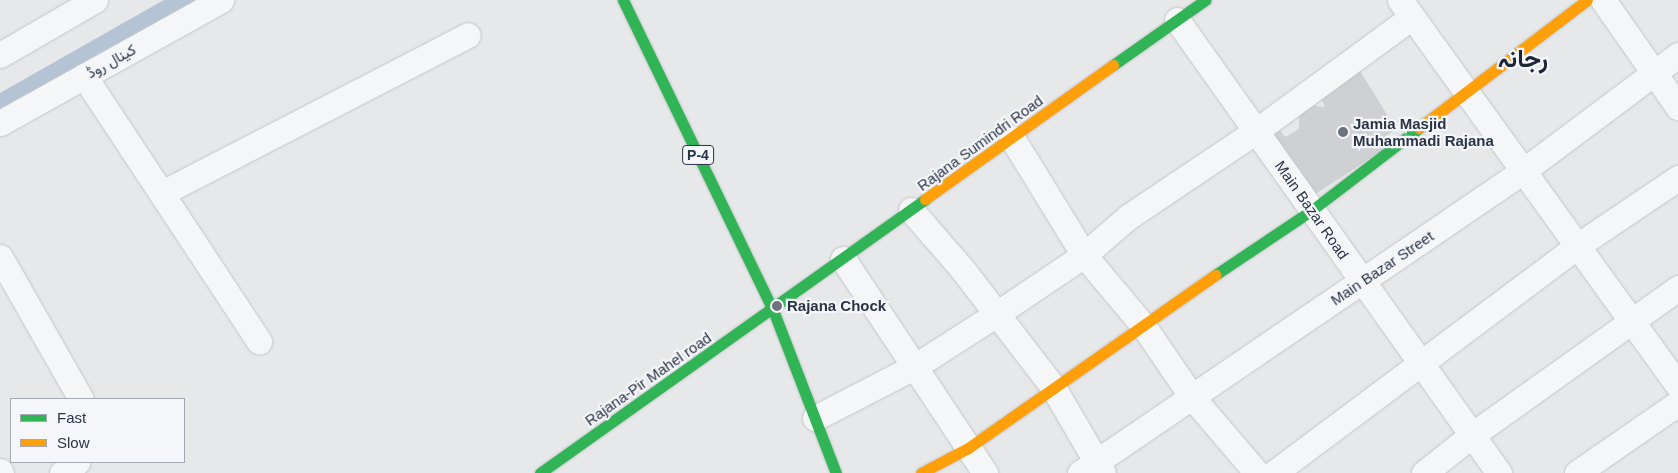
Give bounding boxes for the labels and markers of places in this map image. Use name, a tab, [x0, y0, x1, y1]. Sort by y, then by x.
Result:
place label: Jamia Masjid Muhammadi Rajana	[1353, 114, 1494, 149]
marker: Jamia Masjid Muhammadi Rajana	[1337, 126, 1349, 138]
place label: Rajana Chock	[787, 297, 886, 315]
marker: Rajana Chock	[771, 300, 783, 312]

